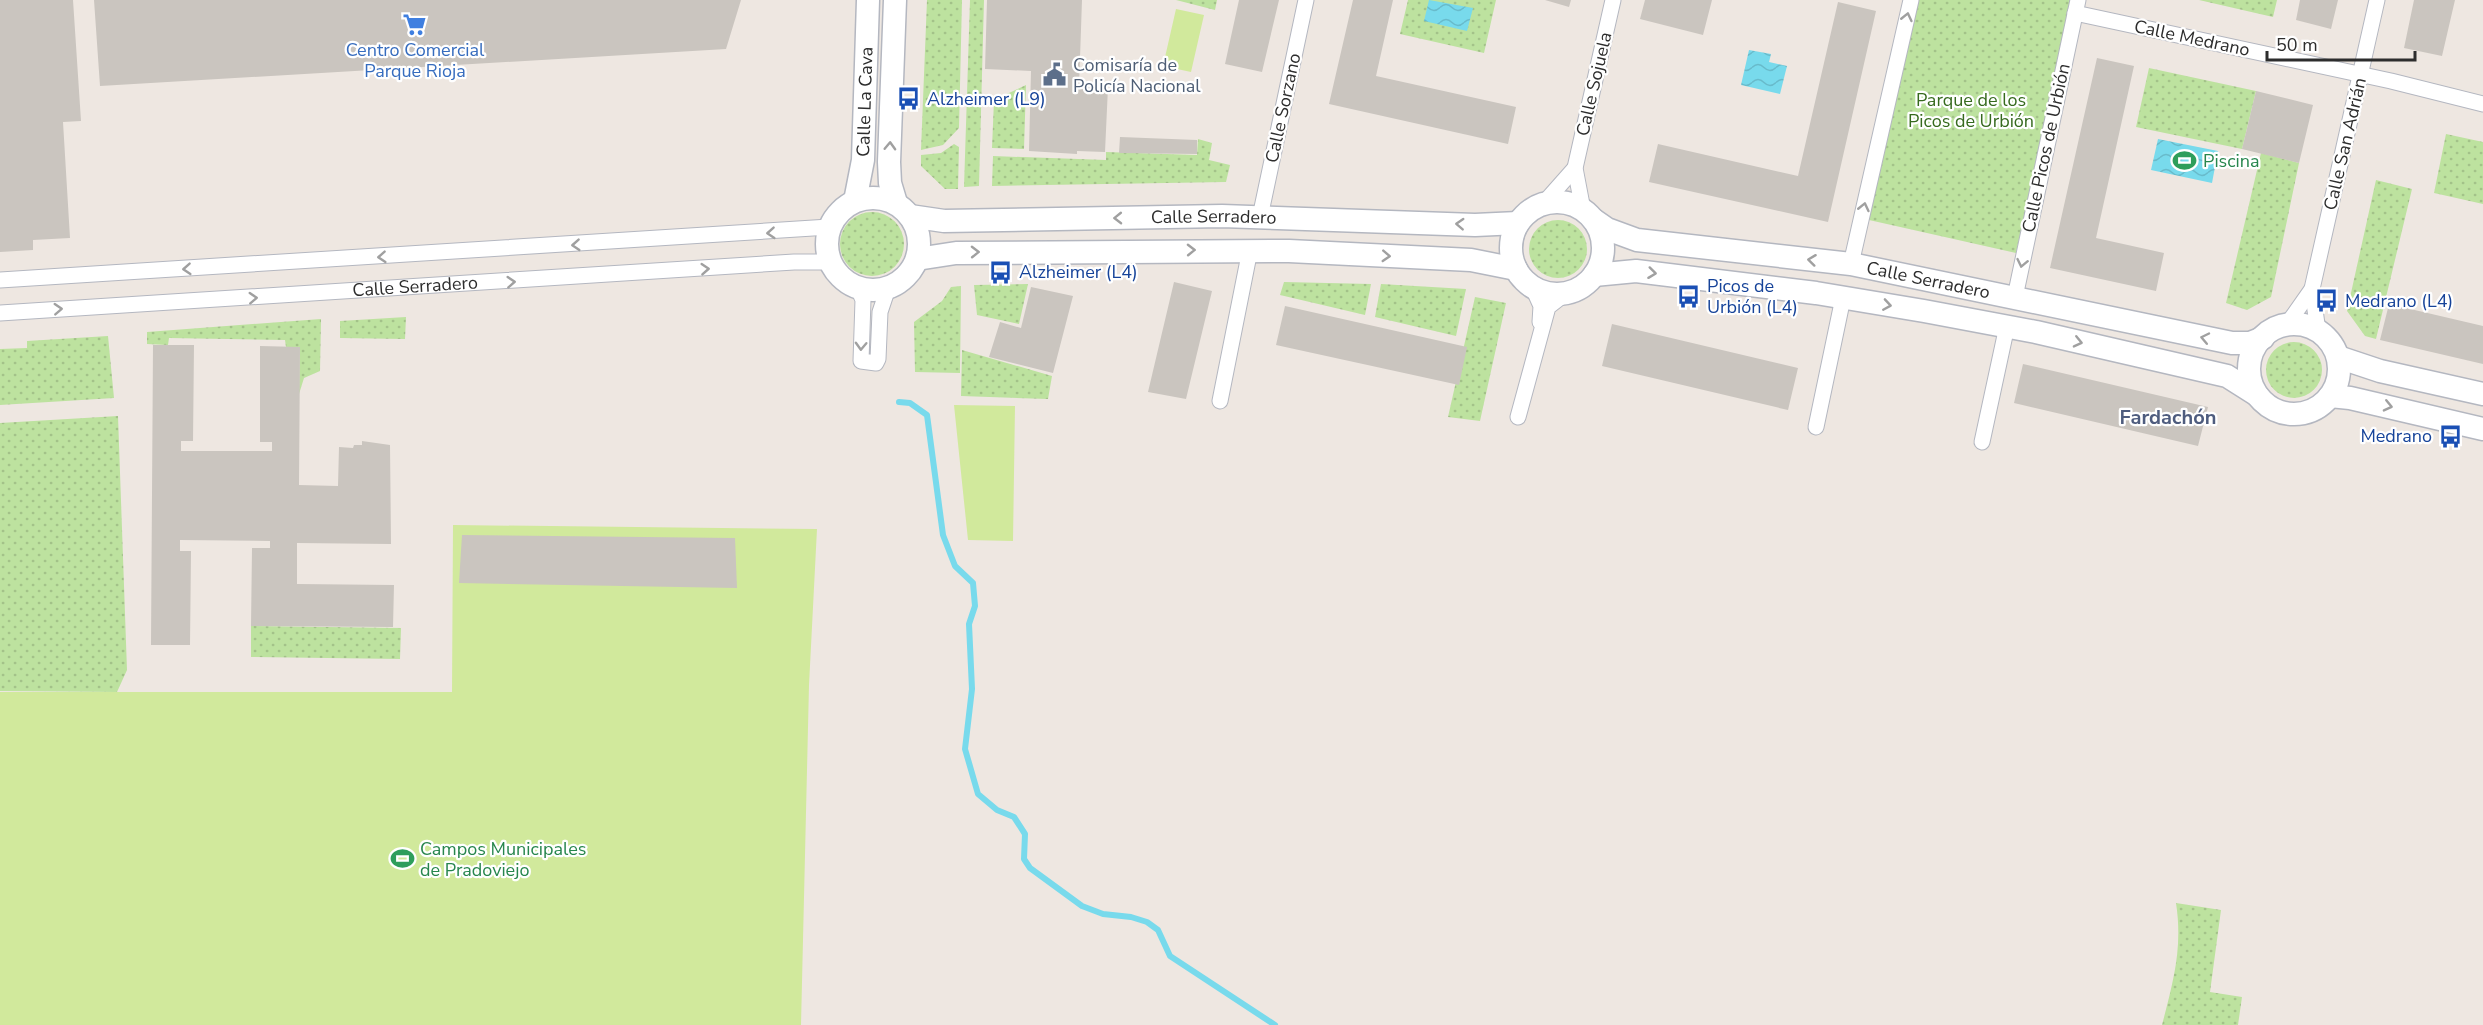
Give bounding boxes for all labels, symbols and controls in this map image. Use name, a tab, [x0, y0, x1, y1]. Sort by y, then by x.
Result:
supermarket icon: Centro Comercial Parque Rioja	[402, 11, 428, 37]
one-way arrow	[1900, 12, 1913, 22]
street label: Calle Medrano	[2132, 14, 2252, 62]
scale bar	[2267, 24, 2416, 62]
street label: Calle Sojuela	[1570, 30, 1618, 138]
text: 50 m	[2276, 33, 2318, 57]
place label: Centro Comercial Parque Rioja	[346, 38, 485, 83]
street label: Calle La Cava	[851, 46, 879, 157]
street label: Calle Sorzano	[1260, 51, 1306, 165]
place label: Comisaría de Policía Nacional	[1073, 53, 1201, 98]
street label: Calle Picos de Urbión	[2016, 61, 2076, 235]
public building icon: Comisaría de Policía Nacional	[1042, 62, 1068, 88]
street label: Calle San Adrián	[2318, 75, 2372, 213]
bus stop icon: Alzheimer (L9)	[896, 86, 922, 112]
place label: Alzheimer (L9)	[927, 87, 1046, 111]
park label: Parque de los Picos de Urbión	[1908, 88, 2034, 133]
one-way arrow	[884, 141, 896, 150]
sports icon: Piscina	[2172, 148, 2198, 174]
place label: Piscina	[2203, 149, 2260, 173]
one-way arrow	[1856, 203, 1869, 213]
street label: Calle Serradero	[1151, 204, 1277, 230]
one-way arrow	[1113, 211, 1122, 224]
one-way arrow	[1455, 218, 1464, 231]
one-way arrow	[766, 226, 775, 239]
one-way arrow	[572, 238, 581, 251]
one-way arrow	[1186, 244, 1195, 256]
one-way arrow	[971, 246, 980, 259]
one-way arrow	[1381, 249, 1390, 262]
one-way arrow	[377, 250, 386, 263]
one-way arrow	[1808, 254, 1817, 267]
street label: Calle Serradero	[1864, 256, 1992, 305]
one-way arrow	[2016, 257, 2029, 267]
bus stop icon: Alzheimer (L4)	[988, 259, 1014, 285]
place label: Alzheimer (L4)	[1019, 260, 1138, 284]
one-way arrow	[182, 263, 191, 276]
one-way arrow	[701, 263, 710, 276]
one-way arrow	[1647, 267, 1657, 279]
street label: Calle Serradero	[352, 270, 479, 302]
place label: Picos de Urbión (L4)	[1707, 274, 1798, 319]
one-way arrow	[506, 275, 515, 288]
bus stop icon: Picos de Urbión (L4)	[1676, 283, 1702, 309]
bus stop icon: Medrano (L4)	[2314, 288, 2340, 314]
place label: Medrano (L4)	[2345, 289, 2453, 313]
one-way arrow	[249, 291, 258, 304]
one-way arrow	[1881, 298, 1891, 311]
one-way arrow	[54, 303, 63, 316]
one-way arrow	[2201, 332, 2211, 345]
one-way arrow	[2073, 335, 2083, 348]
one-way arrow	[855, 341, 868, 350]
one-way arrow	[2382, 399, 2392, 412]
district label: Fardachón	[2120, 404, 2216, 431]
bus stop icon: Medrano	[2437, 423, 2463, 449]
place label: Medrano	[2360, 424, 2432, 448]
place label: Campos Municipales de Pradoviejo	[420, 837, 586, 882]
sports icon: Campos Municipales de Pradoviejo	[389, 846, 415, 872]

